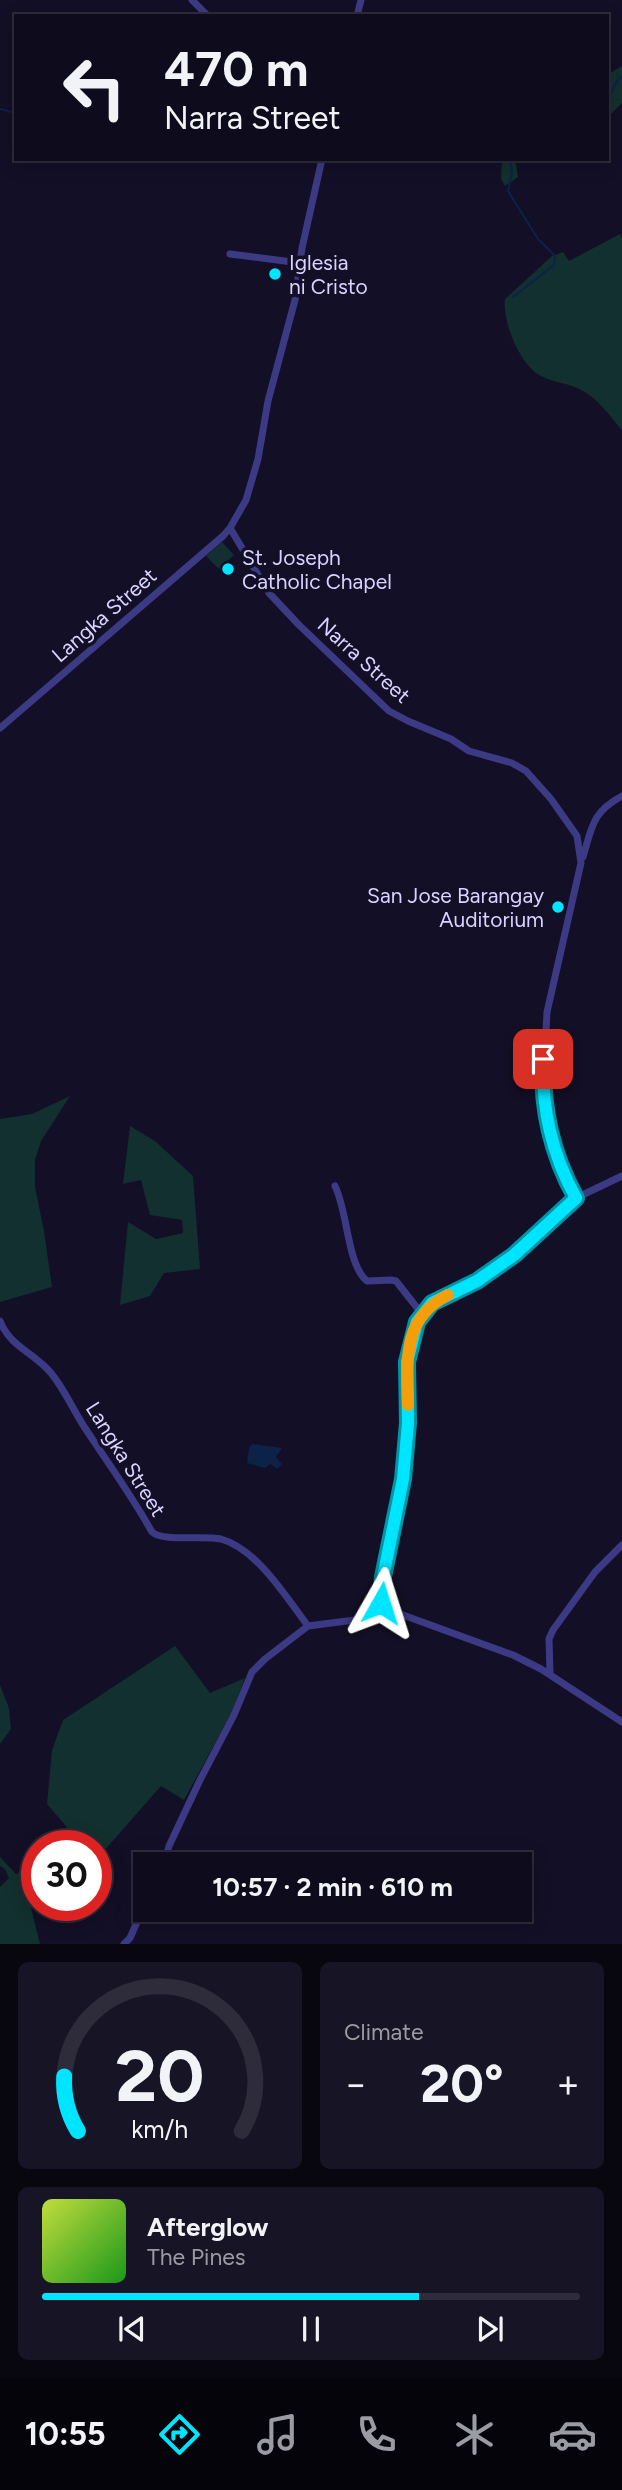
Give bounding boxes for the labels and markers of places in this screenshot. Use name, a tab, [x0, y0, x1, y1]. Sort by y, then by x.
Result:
place label: Iglesia ni Cristo	[289, 250, 368, 299]
marker: Iglesia ni Cristo	[267, 266, 283, 282]
place label: St. Joseph Catholic Chapel	[242, 545, 392, 594]
marker: St. Joseph Catholic Chapel	[220, 561, 236, 577]
place label: San Jose Barangay Auditorium	[367, 883, 544, 932]
marker: San Jose Barangay Auditorium	[550, 899, 566, 915]
pin	[513, 1029, 573, 1089]

